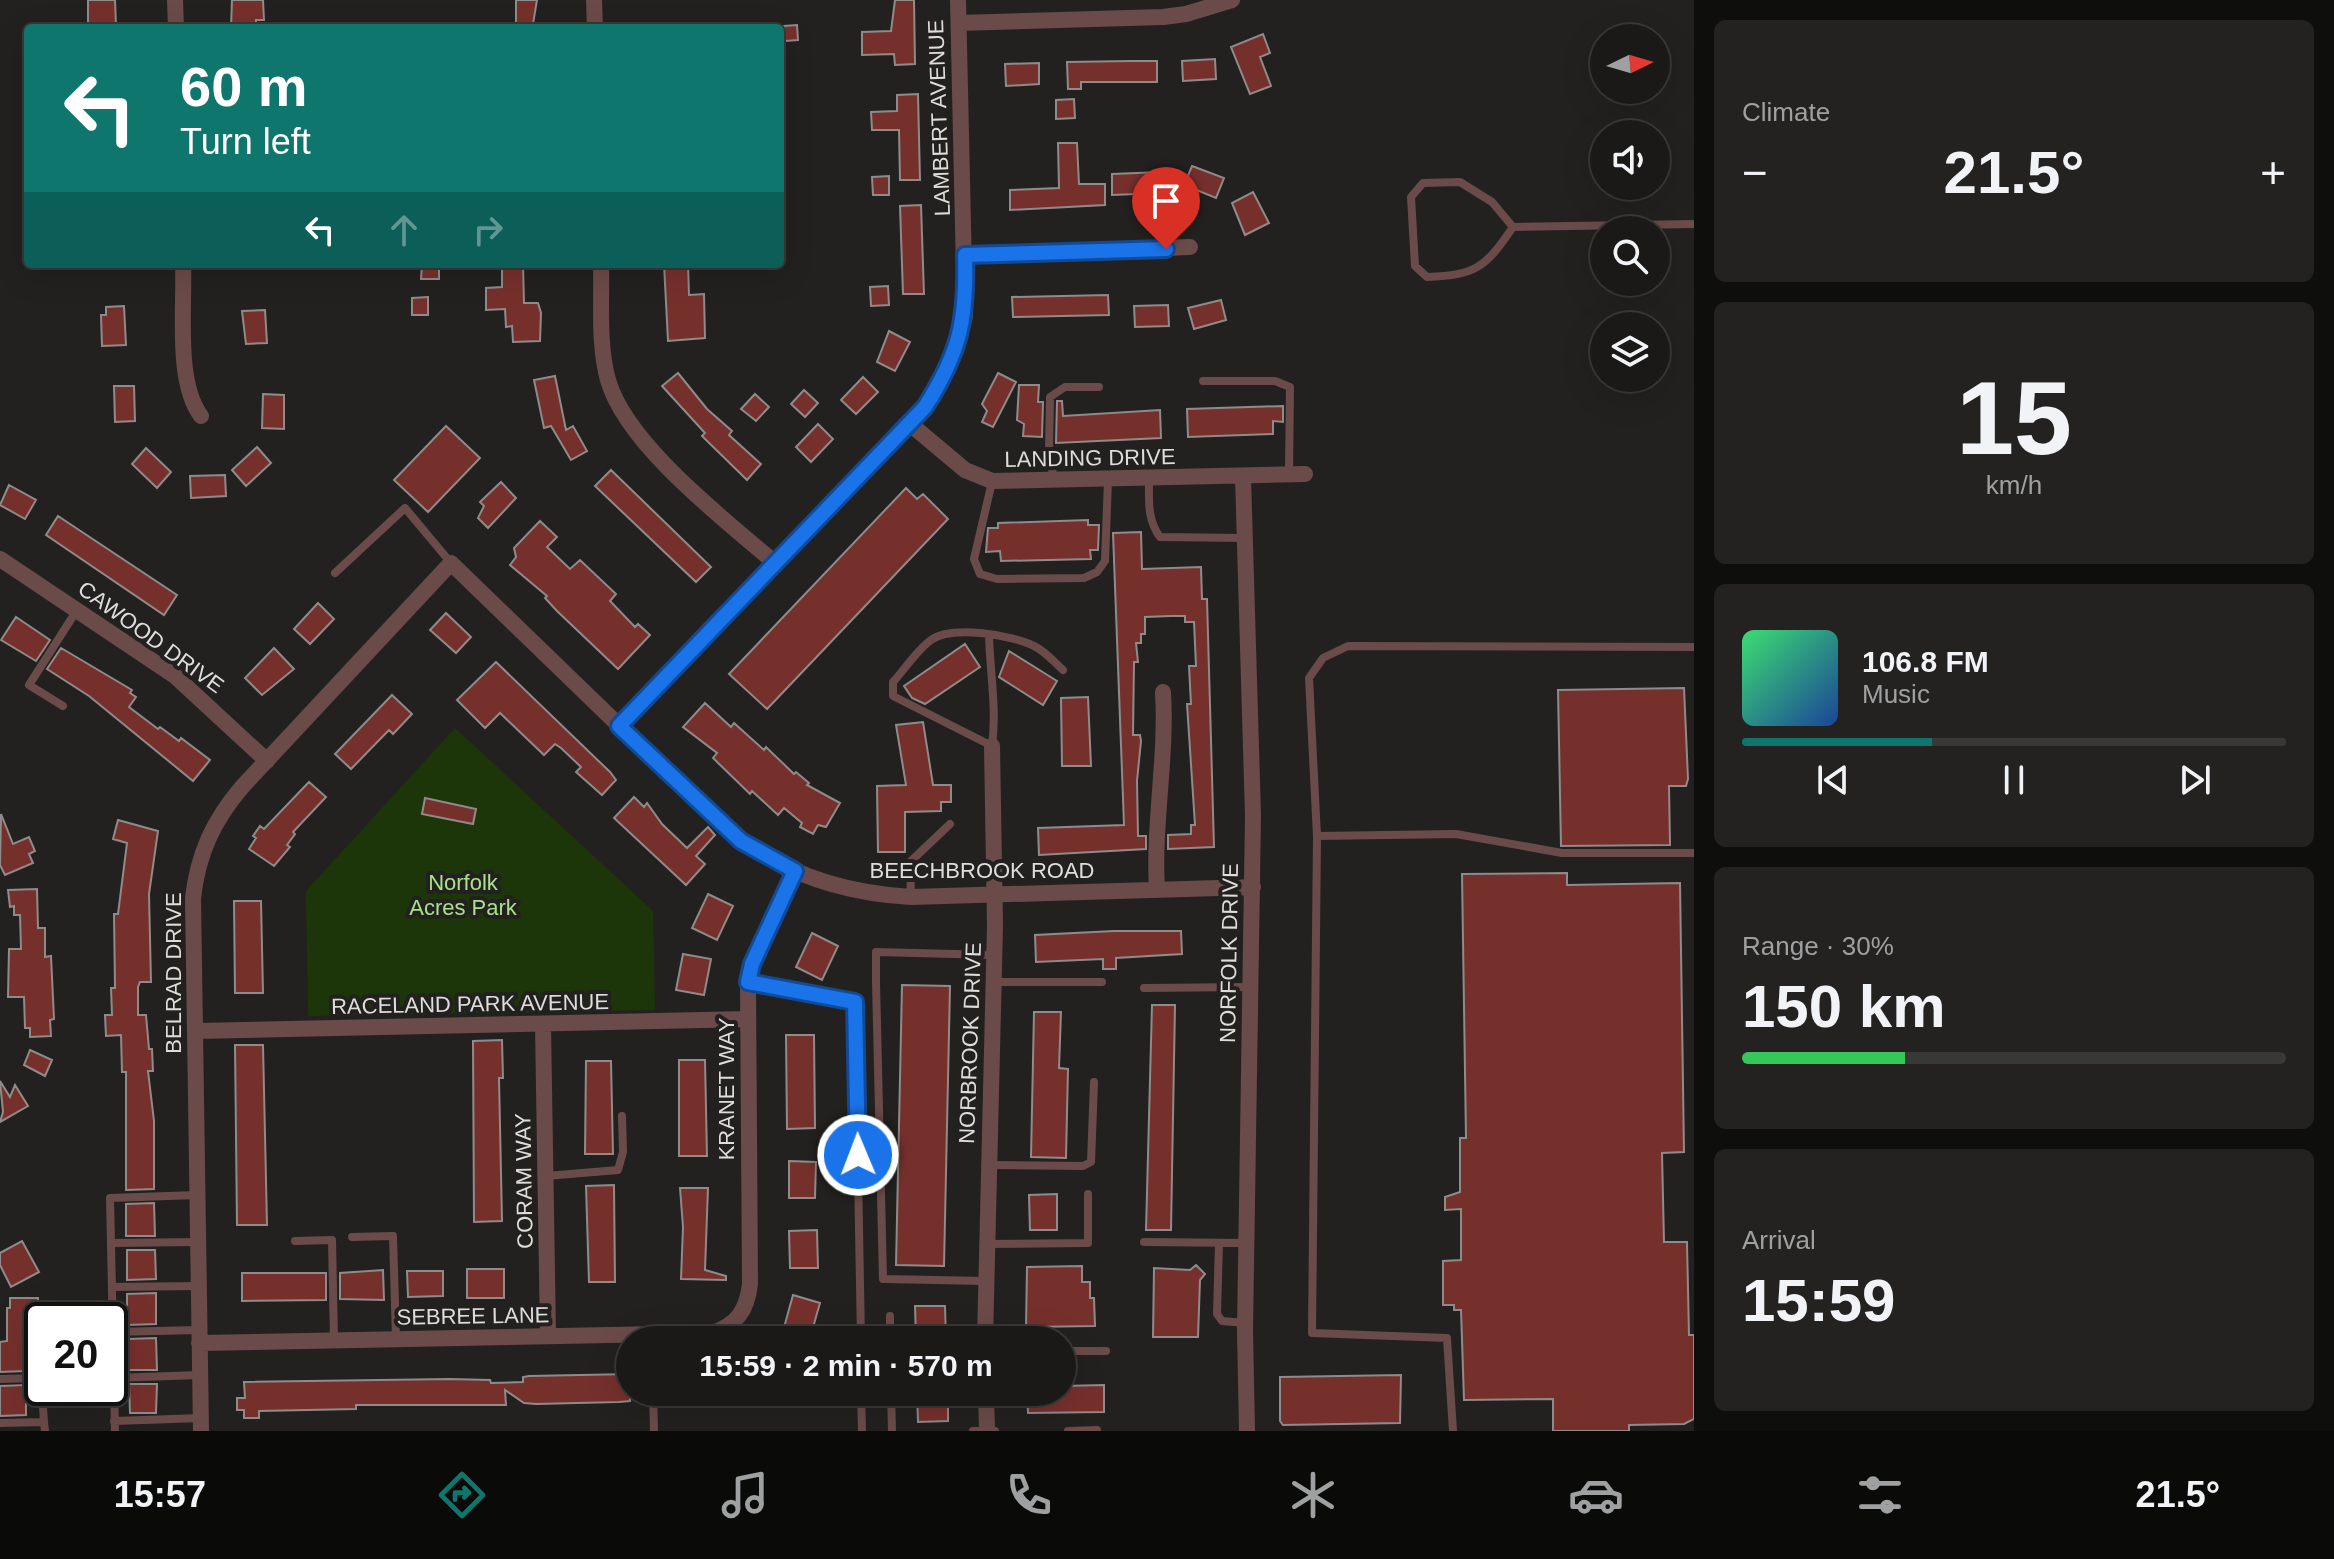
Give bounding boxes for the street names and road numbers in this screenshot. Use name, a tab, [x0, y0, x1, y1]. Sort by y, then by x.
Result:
street label: LAMBERT AVENUE	[923, 19, 955, 217]
street label: LANDING DRIVE	[1004, 444, 1176, 472]
street label: CAWOOD DRIVE	[73, 576, 229, 698]
street label: BEECHBROOK ROAD	[870, 858, 1094, 883]
street label: NORFOLK DRIVE	[1215, 863, 1243, 1043]
street label: BELRAD DRIVE	[161, 892, 186, 1054]
street label: NORBROOK DRIVE	[954, 942, 986, 1144]
street label: RACELAND PARK AVENUE	[331, 989, 609, 1019]
street label: KRANET WAY	[714, 1017, 739, 1160]
street label: CORAM WAY	[510, 1113, 538, 1249]
street label: SEBREE LANE	[396, 1302, 550, 1330]

